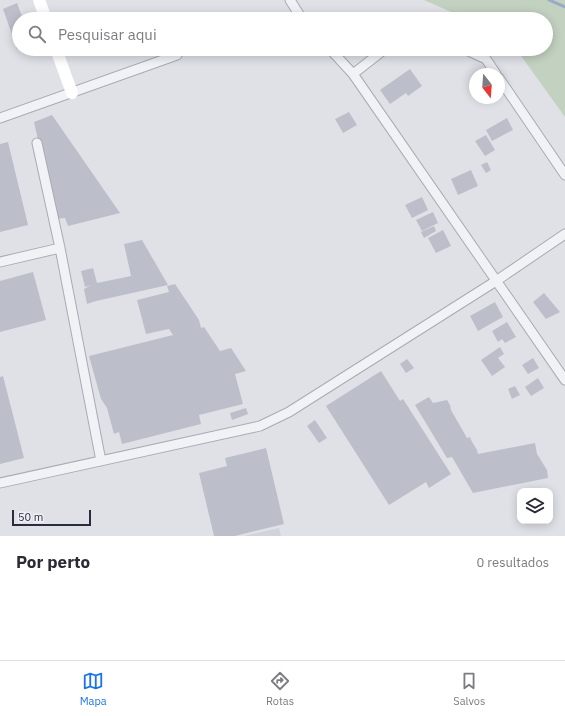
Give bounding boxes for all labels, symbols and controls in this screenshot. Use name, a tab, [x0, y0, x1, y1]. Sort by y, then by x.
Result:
search box	[12, 12, 553, 56]
icon: search	[26, 23, 48, 45]
text: Pesquisar aqui	[58, 25, 157, 44]
north arrow	[469, 68, 505, 104]
map controls	[517, 488, 553, 524]
button: layers	[517, 488, 553, 524]
scale bar	[12, 508, 91, 527]
text: 50 m	[18, 510, 43, 524]
text: Por perto	[16, 551, 90, 573]
text: 0 resultados	[476, 554, 549, 571]
tab: Mapa	[80, 670, 107, 708]
tab: Rotas	[266, 670, 294, 708]
tab: Salvos	[453, 670, 485, 708]

